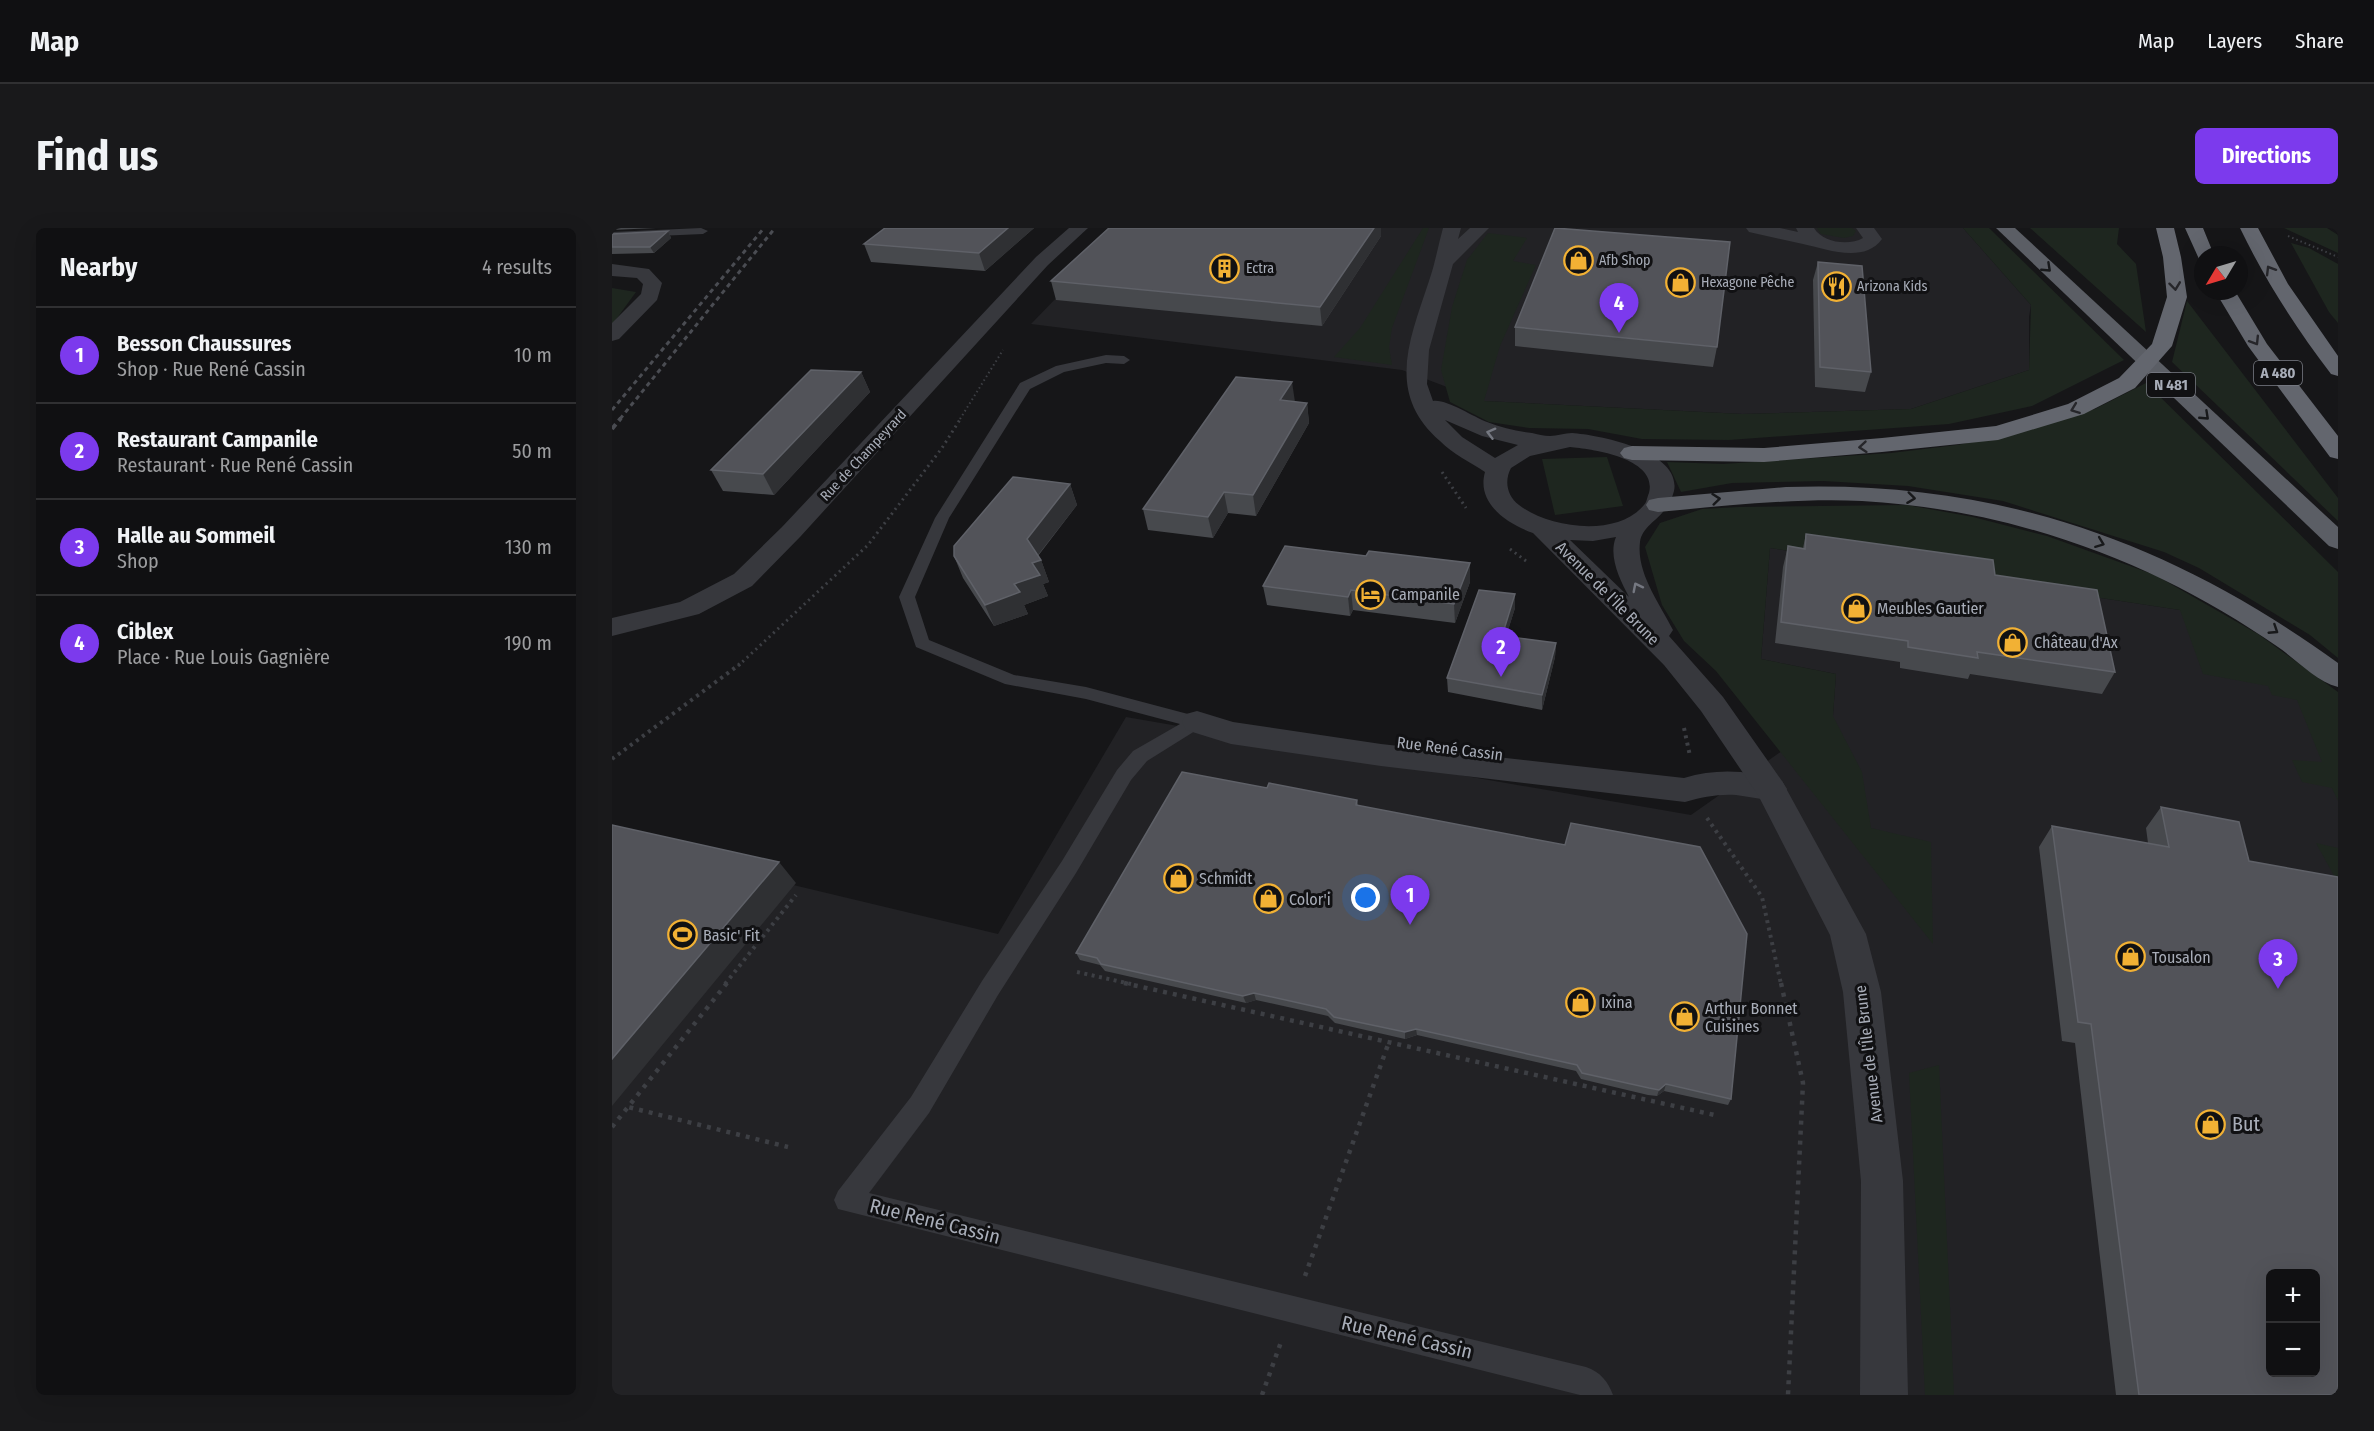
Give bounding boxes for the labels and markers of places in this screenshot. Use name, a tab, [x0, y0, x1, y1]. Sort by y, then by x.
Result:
shop icon: Afb Shop	[1562, 244, 1594, 276]
building icon: Ectra	[1209, 252, 1241, 284]
place label: Afb Shop	[1599, 252, 1651, 269]
place label: Ectra	[1246, 260, 1274, 277]
shop icon: Hexagone Pêche	[1664, 266, 1696, 298]
restaurant icon: Arizona Kids	[1820, 270, 1852, 302]
place label: Hexagone Pêche	[1701, 274, 1794, 291]
place label: Arizona Kids	[1857, 278, 1928, 295]
pin: 4	[1600, 284, 1638, 333]
hotel icon: Campanile	[1354, 578, 1386, 610]
place label: Campanile	[1391, 585, 1460, 604]
shop icon: Meubles Gautier	[1840, 592, 1872, 624]
place label: Meubles Gautier	[1877, 599, 1984, 618]
shop icon: Château d'Ax	[1997, 626, 2029, 658]
pin: 2	[1482, 628, 1520, 677]
place label: Château d'Ax	[2034, 633, 2118, 652]
shop icon: Schmidt	[1162, 862, 1194, 894]
place label: Schmidt	[1199, 869, 1253, 888]
pin: 1	[1390, 876, 1430, 925]
shop icon: Color'i	[1252, 883, 1284, 915]
place label: Color'i	[1289, 890, 1331, 909]
sports icon: Basic' Fit	[666, 919, 698, 951]
place label: Basic' Fit	[703, 926, 761, 945]
pin: 3	[2258, 940, 2298, 989]
shop icon: Tousalon	[2115, 941, 2147, 973]
place label: Tousalon	[2152, 948, 2211, 967]
shop icon: Ixina	[1564, 986, 1596, 1018]
place label: Ixina	[1601, 993, 1633, 1012]
place label: Arthur Bonnet Cuisines	[1705, 999, 1798, 1036]
shop icon: Arthur Bonnet Cuisines	[1668, 1001, 1700, 1033]
shop icon: But	[2195, 1108, 2227, 1140]
place label: But	[2232, 1112, 2260, 1136]

